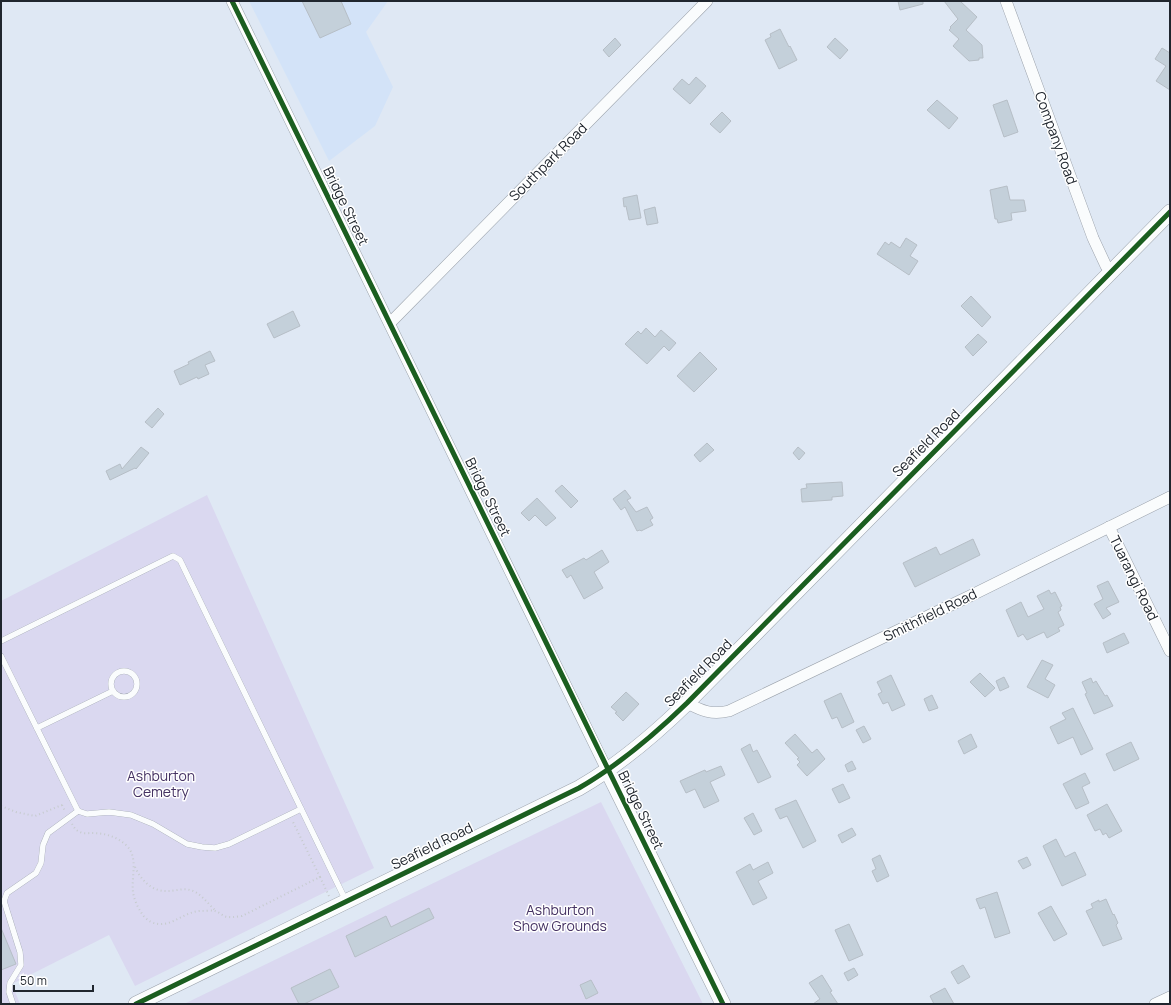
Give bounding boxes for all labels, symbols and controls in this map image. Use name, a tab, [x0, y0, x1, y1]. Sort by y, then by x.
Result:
street label: Company Road	[1031, 89, 1082, 187]
street label: Southpark Road	[504, 118, 591, 205]
street label: Bridge Street	[319, 163, 374, 249]
street label: Seafield Road	[888, 405, 964, 481]
street label: Bridge Street	[461, 454, 516, 540]
street label: Tuarangi Road	[1106, 532, 1163, 623]
street label: Smithfield Road	[880, 584, 980, 645]
street label: Seafield Road	[660, 635, 736, 711]
park label: Ashburton Cemetry	[127, 766, 195, 801]
street label: Bridge Street	[614, 767, 669, 853]
street label: Seafield Road	[388, 818, 476, 874]
park label: Ashburton Show Grounds	[513, 900, 607, 935]
scale bar	[14, 967, 93, 993]
text: 50 m	[20, 972, 47, 989]

